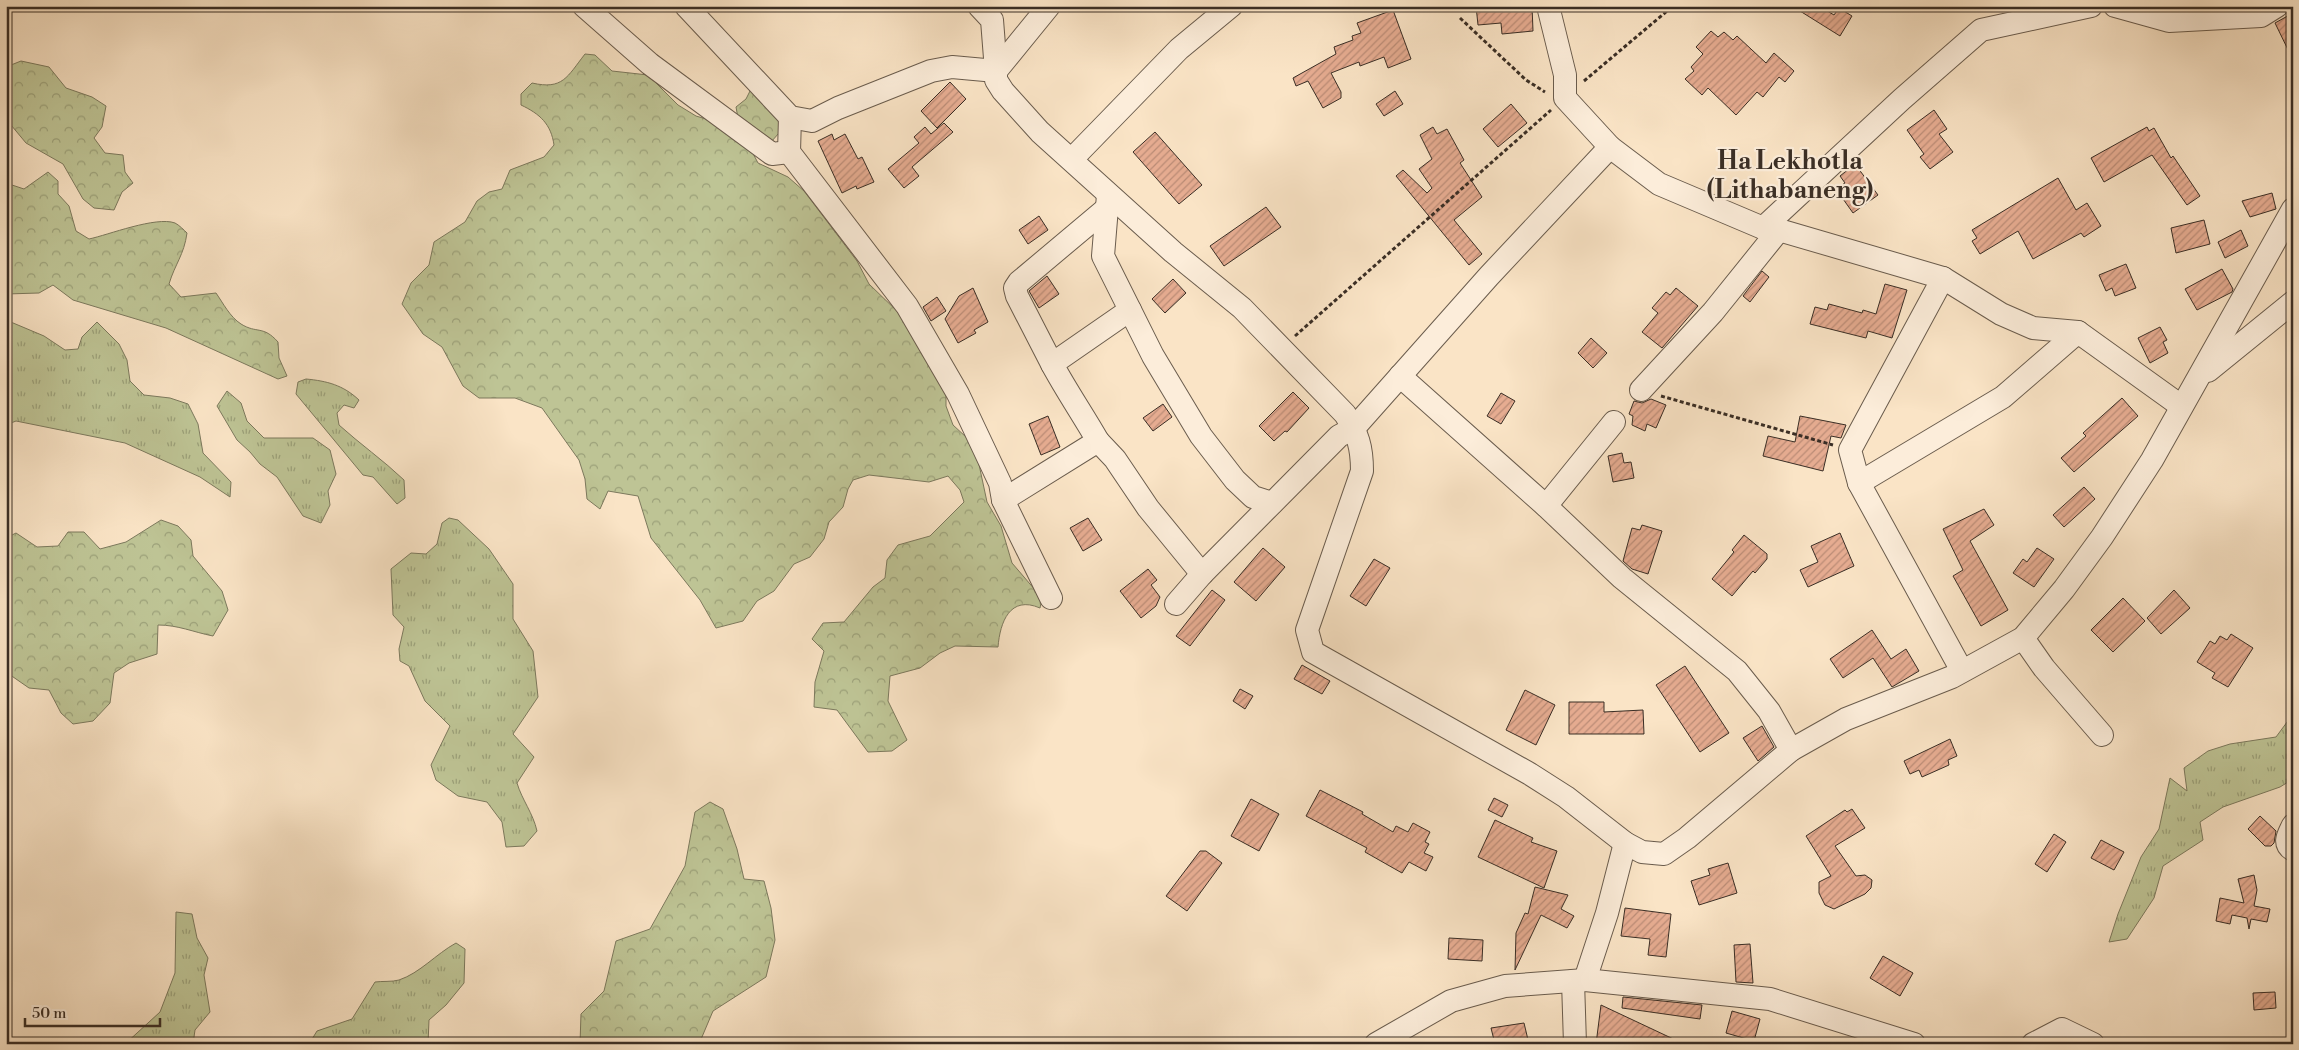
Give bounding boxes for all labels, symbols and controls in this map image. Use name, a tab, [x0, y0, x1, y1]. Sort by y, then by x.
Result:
district label: Ha Lekhotla (Lithabaneng)	[1707, 146, 1873, 206]
scale bar	[25, 995, 160, 1027]
text: 50 m	[32, 1004, 66, 1023]

